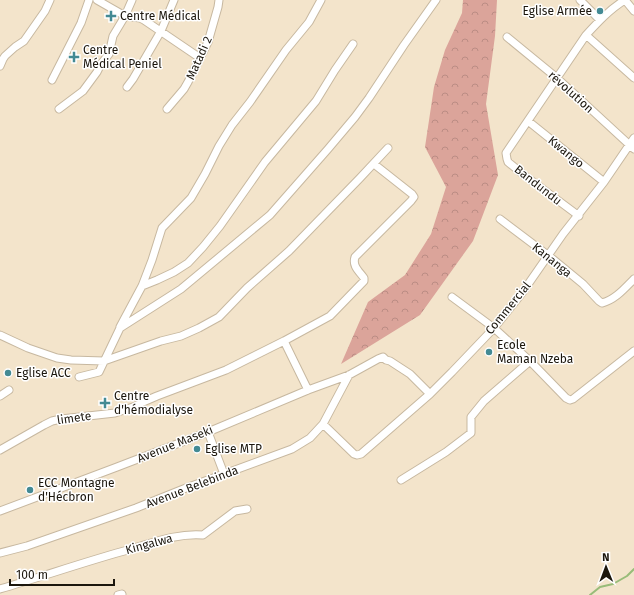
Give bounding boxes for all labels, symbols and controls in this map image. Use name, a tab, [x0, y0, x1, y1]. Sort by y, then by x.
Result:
place label: Eglise Armée	[522, 4, 592, 18]
marker: Eglise Armée	[595, 6, 605, 16]
place label: Centre Médical	[120, 9, 201, 23]
marker: Centre Médical	[105, 10, 117, 22]
street label: Matadi 2	[183, 34, 215, 82]
place label: Centre Médical Peniel	[83, 43, 162, 71]
marker: Centre Médical Peniel	[68, 51, 80, 63]
street label: révolution	[546, 68, 596, 116]
street label: Kwango	[545, 133, 587, 171]
street label: Bandundu	[512, 162, 564, 208]
street label: Kananga	[529, 240, 575, 280]
street label: Commercial	[482, 278, 534, 337]
place label: Ecole Maman Nzeba	[497, 338, 573, 366]
marker: Ecole Maman Nzeba	[484, 347, 494, 357]
place label: Eglise ACC	[16, 366, 71, 380]
marker: Eglise ACC	[3, 368, 13, 378]
place label: Centre d'hémodialyse	[114, 389, 193, 417]
marker: Centre d'hémodialyse	[99, 397, 111, 409]
street label: limete	[56, 409, 92, 427]
street label: Avenue Maseki	[135, 422, 215, 466]
place label: Eglise MTP	[205, 442, 262, 456]
marker: Eglise MTP	[192, 444, 202, 454]
street label: Avenue Belebinda	[144, 463, 240, 511]
place label: ECC Montagne d'Hécbron	[38, 476, 115, 504]
marker: ECC Montagne d'Hécbron	[25, 485, 35, 495]
street label: Kingalwa	[124, 531, 174, 557]
north arrow	[586, 547, 626, 587]
text: N	[602, 551, 610, 564]
scale bar	[10, 561, 114, 587]
text: 100 m	[16, 568, 48, 582]

